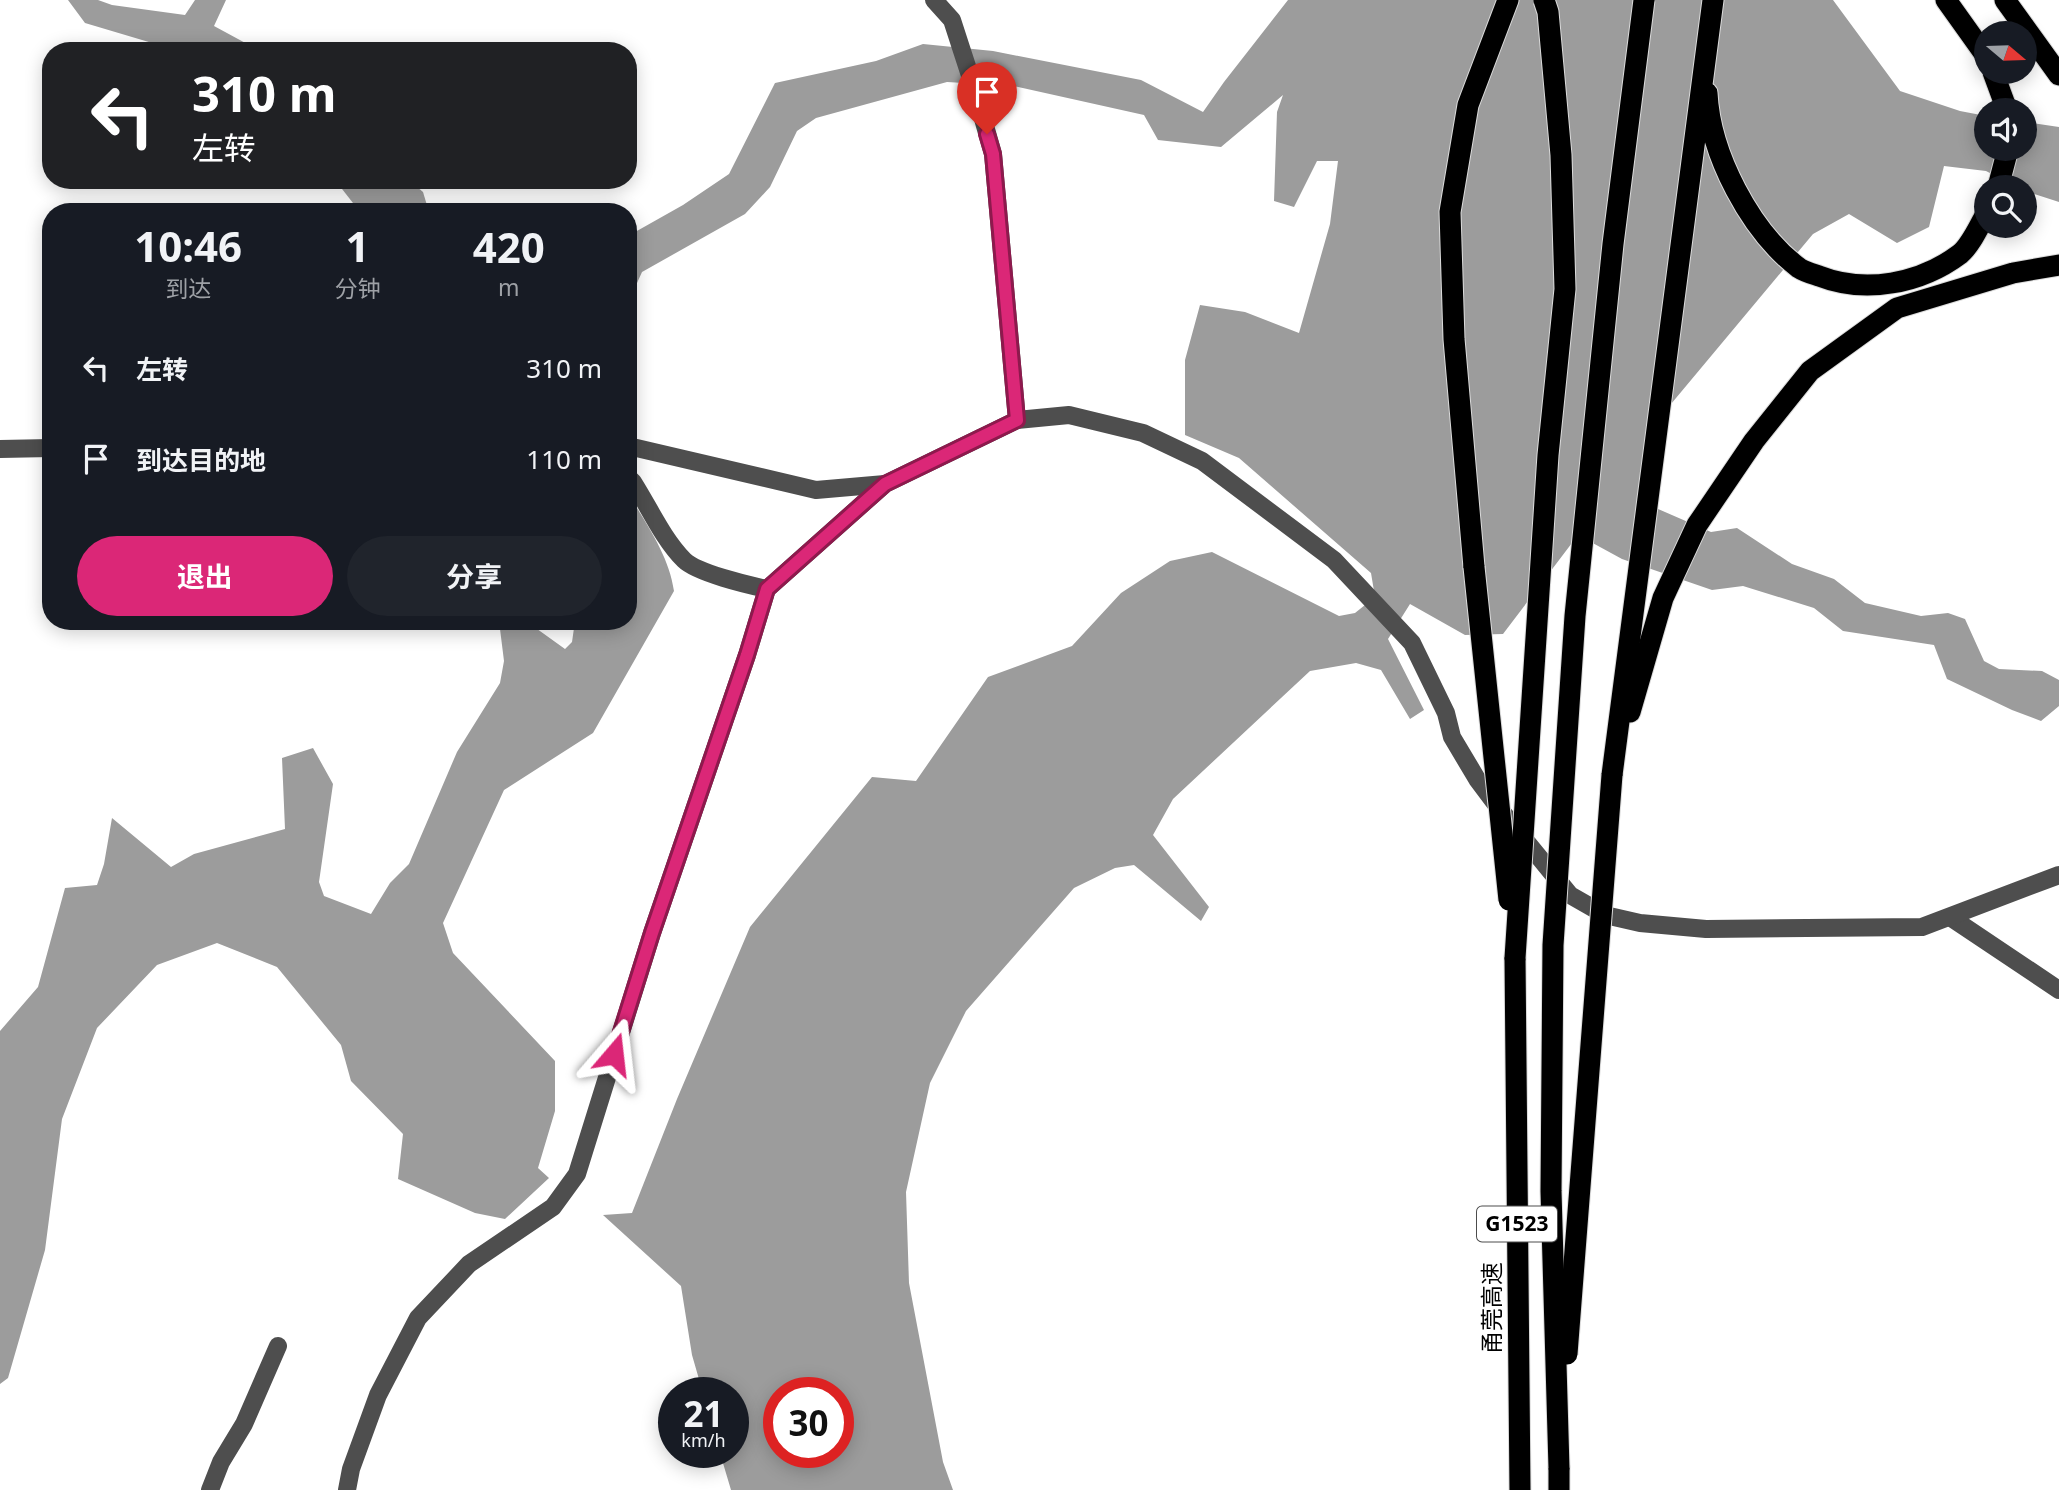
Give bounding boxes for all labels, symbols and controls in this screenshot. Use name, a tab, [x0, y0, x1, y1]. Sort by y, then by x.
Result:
north arrow	[1974, 21, 2037, 84]
map controls	[1974, 21, 2037, 238]
text: 310 m	[192, 60, 337, 126]
pin	[957, 62, 1017, 134]
icon: left	[77, 70, 168, 161]
icon: arrive	[968, 73, 1006, 111]
button: sound	[1974, 98, 2037, 161]
text: 左转	[192, 126, 256, 169]
button: search	[1974, 175, 2037, 238]
text: 10:46	[134, 217, 242, 274]
text: 1	[345, 217, 369, 274]
text: 420	[473, 218, 545, 275]
text: m	[498, 271, 519, 303]
text: 到达	[165, 272, 211, 304]
text: 分钟	[334, 272, 380, 304]
icon: left	[77, 349, 115, 387]
text: 310 m	[526, 350, 602, 386]
text: 左转	[136, 351, 188, 387]
icon: arrive	[77, 440, 115, 478]
text: 110 m	[526, 441, 602, 477]
text: 到达目的地	[136, 442, 266, 478]
button: 退出	[77, 536, 333, 616]
button: 分享	[347, 536, 602, 616]
position arrow	[577, 1017, 651, 1091]
road number: G1523	[1477, 1206, 1557, 1242]
street label: 甬莞高速	[1475, 1262, 1507, 1354]
speed limit sign: 30	[763, 1377, 854, 1468]
text: 21	[683, 1390, 724, 1437]
text: km/h	[681, 1428, 726, 1452]

